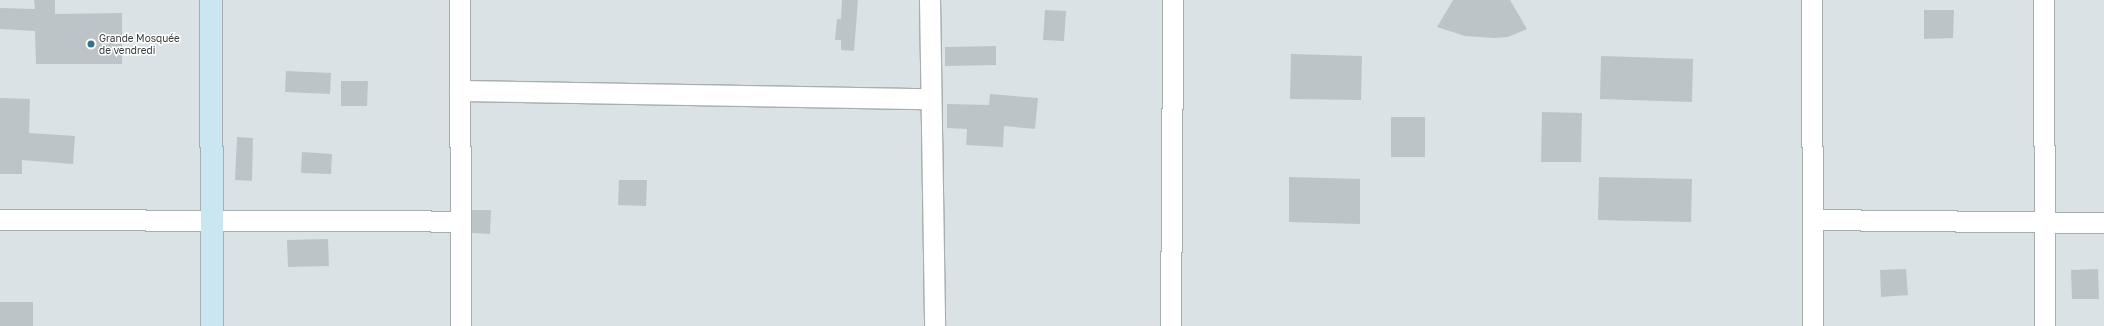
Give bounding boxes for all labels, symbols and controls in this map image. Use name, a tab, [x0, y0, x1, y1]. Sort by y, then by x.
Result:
place label: Grande Mosquée de vendredi	[99, 32, 180, 56]
marker: Grande Mosquée de vendredi	[86, 39, 96, 49]

